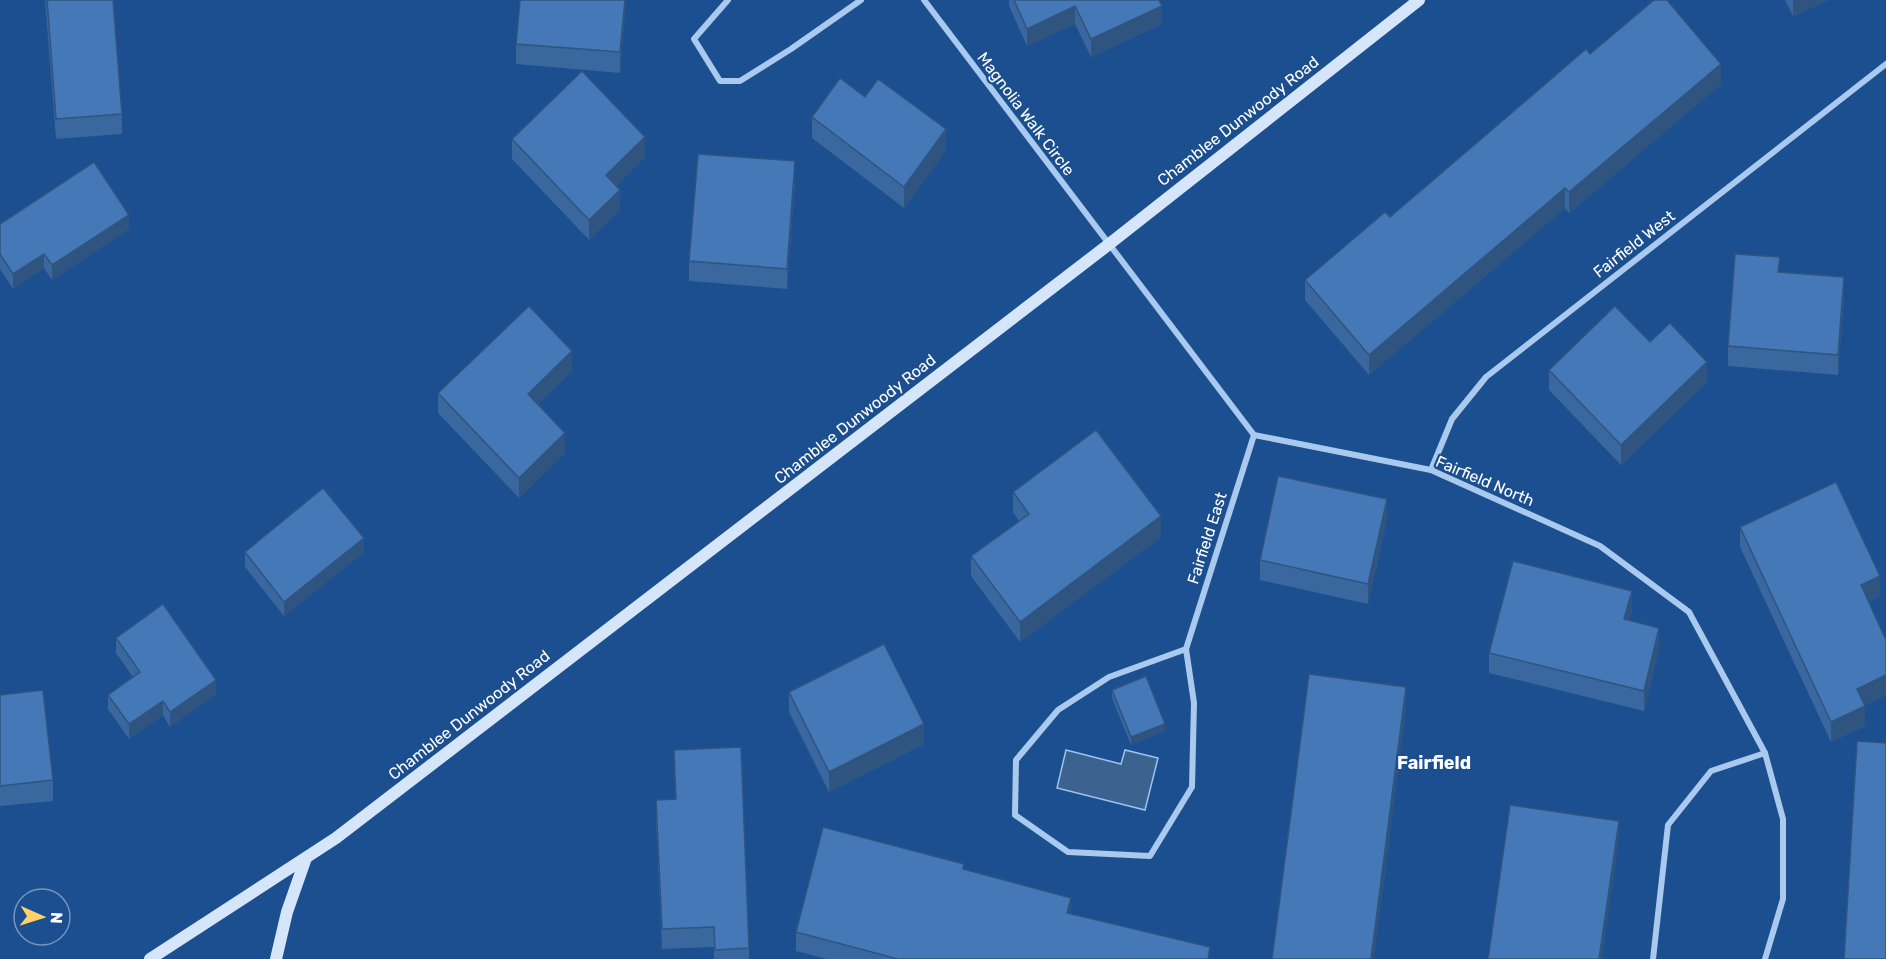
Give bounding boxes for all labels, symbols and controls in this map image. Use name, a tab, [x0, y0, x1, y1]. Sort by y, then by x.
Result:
street label: Magnolia Walk Circle	[973, 49, 1079, 179]
street label: Chamblee Dunwoody Road	[1153, 52, 1323, 190]
street label: Fairfield West	[1589, 206, 1679, 282]
street label: Chamblee Dunwoody Road	[770, 350, 940, 488]
street label: Fairfield North	[1433, 452, 1537, 510]
street label: Fairfield East	[1183, 490, 1231, 586]
street label: Chamblee Dunwoody Road	[384, 646, 554, 784]
district label: Fairfield	[1397, 752, 1471, 774]
north arrow	[12, 887, 72, 947]
text: N	[47, 912, 66, 924]

